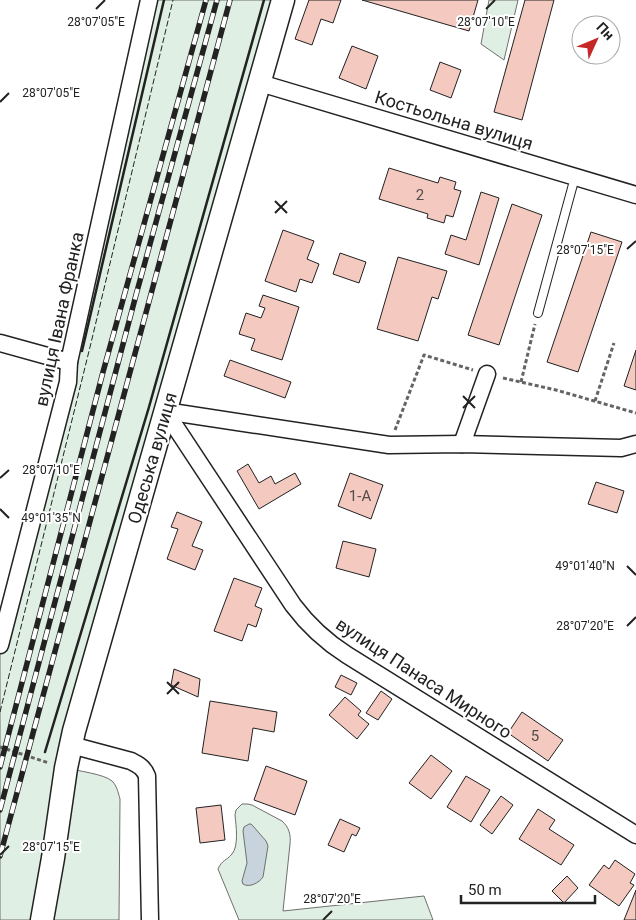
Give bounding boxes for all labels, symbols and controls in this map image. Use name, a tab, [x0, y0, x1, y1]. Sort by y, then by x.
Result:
text: 28°07'05"E	[67, 15, 125, 29]
text: 28°07'10"E	[457, 15, 515, 29]
north arrow	[571, 15, 621, 65]
text: Пн	[593, 19, 617, 43]
text: 28°07'05"E	[22, 86, 80, 100]
street label: Костьольна вулиця	[372, 86, 536, 154]
house number: 2	[416, 186, 424, 204]
street label: вулиця Івана Франка	[30, 230, 88, 408]
text: 28°07'15"E	[556, 243, 614, 257]
street label: Одеська вулиця	[123, 390, 181, 526]
text: 28°07'10"E	[22, 463, 80, 477]
house number: 1-А	[349, 487, 371, 505]
text: 49°01'35"N	[21, 511, 81, 525]
text: 49°01'40"N	[555, 559, 615, 573]
street label: вулиця Панаса Мирного	[332, 613, 516, 743]
text: 28°07'20"E	[556, 619, 614, 633]
house number: 5	[531, 727, 539, 745]
text: 28°07'15"E	[22, 840, 80, 854]
scale bar	[461, 872, 595, 904]
text: 50 m	[468, 881, 502, 899]
text: 28°07'20"E	[303, 892, 361, 906]

